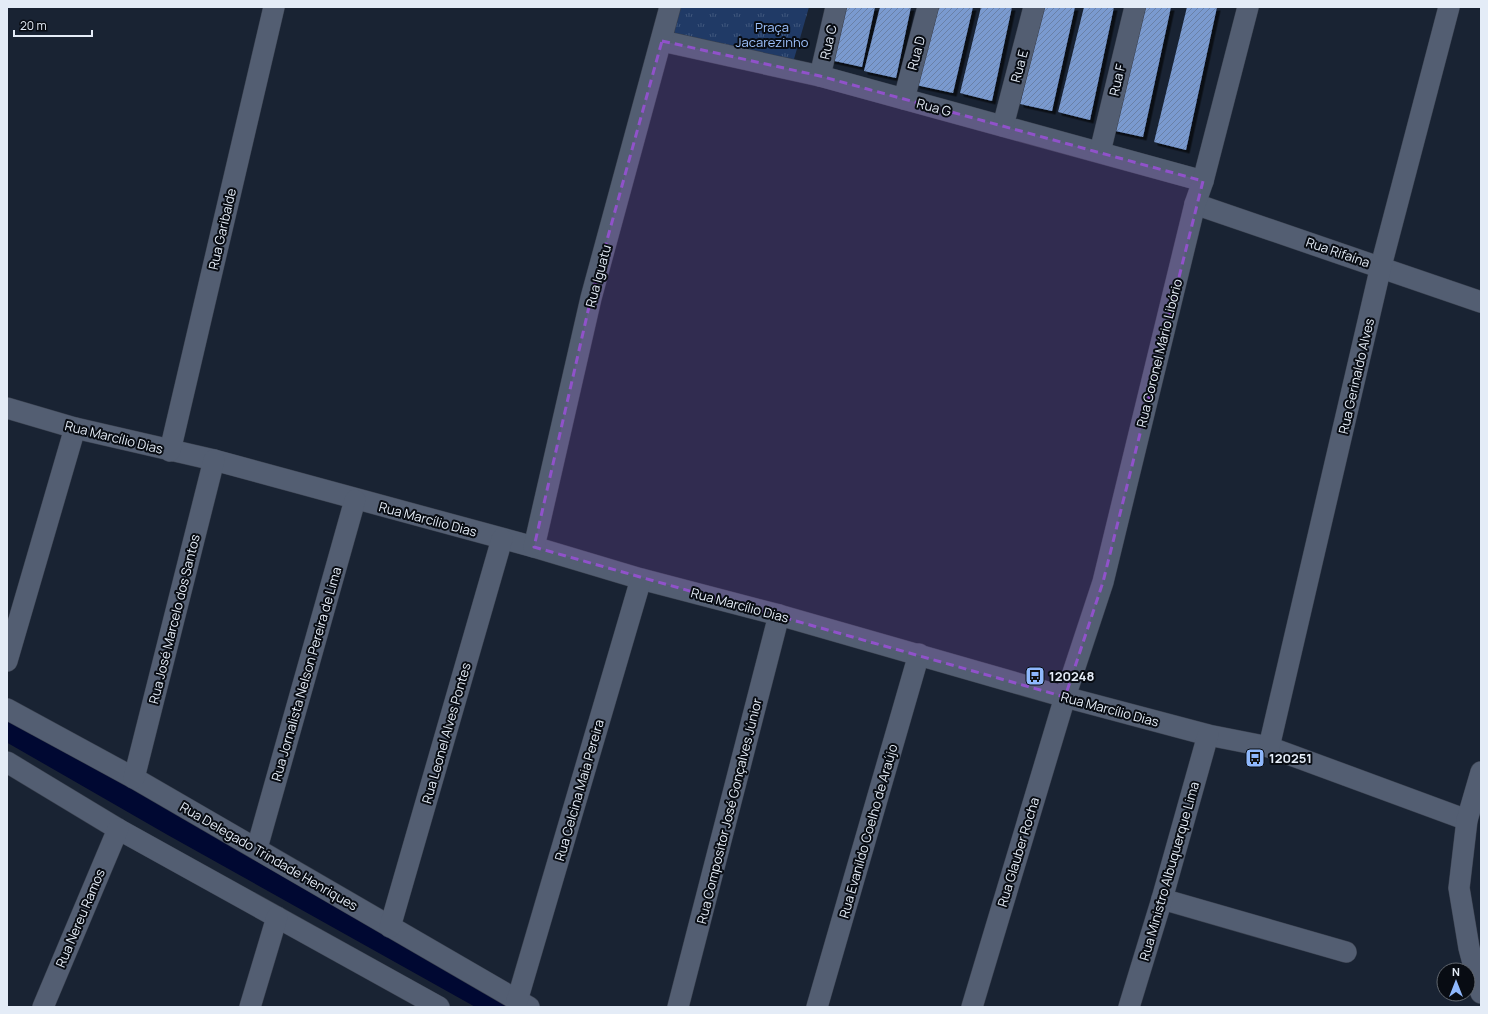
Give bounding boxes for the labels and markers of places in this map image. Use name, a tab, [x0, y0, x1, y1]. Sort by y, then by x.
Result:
bus stop icon: 120248	[1024, 665, 1046, 687]
place label: 120248	[1049, 667, 1094, 685]
bus stop icon: 120251	[1244, 747, 1266, 769]
place label: 120251	[1269, 749, 1312, 767]

